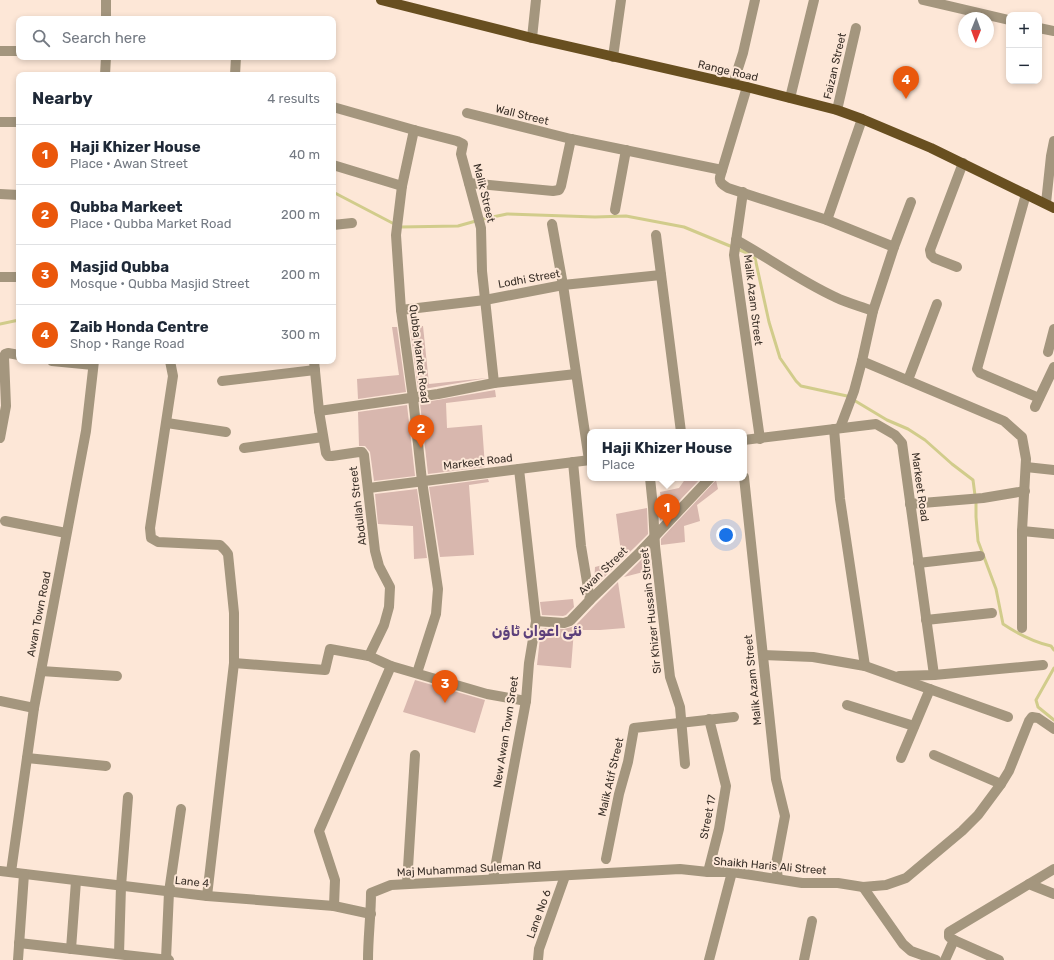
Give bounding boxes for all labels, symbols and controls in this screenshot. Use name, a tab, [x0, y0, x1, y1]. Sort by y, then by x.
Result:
north arrow	[958, 12, 994, 48]
map controls	[1006, 12, 1042, 84]
button: +	[1006, 12, 1042, 48]
search box	[16, 16, 336, 60]
icon: search	[30, 27, 52, 49]
text: Search here	[62, 29, 146, 47]
street label: Faizan Street	[821, 31, 849, 100]
button: −	[1006, 48, 1042, 84]
street label: Range Road	[697, 58, 759, 84]
pin: 4	[893, 66, 919, 99]
text: Nearby	[32, 88, 93, 108]
text: 4 results	[267, 91, 320, 106]
street label: Wall Street	[494, 102, 551, 128]
text: Haji Khizer House	[70, 138, 201, 156]
text: 1	[42, 147, 48, 162]
text: 40 m	[289, 147, 320, 162]
text: Place · Awan Street	[70, 156, 188, 171]
street label: Malik Street	[470, 162, 498, 224]
text: Qubba Markeet	[70, 198, 183, 216]
text: 2	[41, 207, 49, 222]
text: 200 m	[281, 207, 320, 222]
text: Place · Qubba Market Road	[70, 216, 231, 231]
street label: Malik Azam Street	[741, 254, 765, 347]
text: Masjid Qubba	[70, 258, 169, 276]
text: 3	[41, 267, 49, 282]
text: 200 m	[281, 267, 320, 282]
street label: Lodhi Street	[497, 267, 562, 291]
text: Mosque · Qubba Masjid Street	[70, 276, 249, 291]
street label: Qubba Market Road	[406, 304, 432, 404]
text: Zaib Honda Centre	[70, 318, 209, 336]
text: 4	[41, 327, 49, 342]
text: 300 m	[281, 327, 320, 342]
text: Shop · Range Road	[70, 336, 184, 351]
pin: 2	[408, 415, 434, 448]
popup	[587, 429, 747, 481]
text: Haji Khizer House	[602, 439, 732, 457]
street label: Markeet Road	[443, 451, 513, 473]
street label: Markeet Road	[909, 452, 931, 522]
text: Place	[602, 457, 635, 472]
street label: Abdullah Street	[347, 465, 369, 546]
pin: 1	[654, 494, 680, 527]
your location	[716, 525, 736, 545]
street label: Awan Street	[576, 544, 631, 598]
street label: Sir Khizer Hussain Street	[638, 547, 664, 674]
street label: Awan Town Road	[24, 570, 54, 658]
district label: نئی اعوان ٹاؤن	[492, 622, 582, 640]
street label: Malik Azam Street	[742, 633, 764, 726]
pin: 3	[432, 670, 458, 703]
street label: New Awan Town Sreet	[491, 675, 521, 789]
street label: Malik Atif Street	[596, 736, 627, 818]
street label: Street 17	[697, 793, 719, 840]
street label: Shaikh Haris Ali Street	[713, 855, 828, 877]
street label: Maj Muhammad Suleman Rd	[396, 859, 542, 879]
street label: Lane 4	[174, 874, 210, 890]
street label: Lane No 6	[524, 887, 554, 940]

